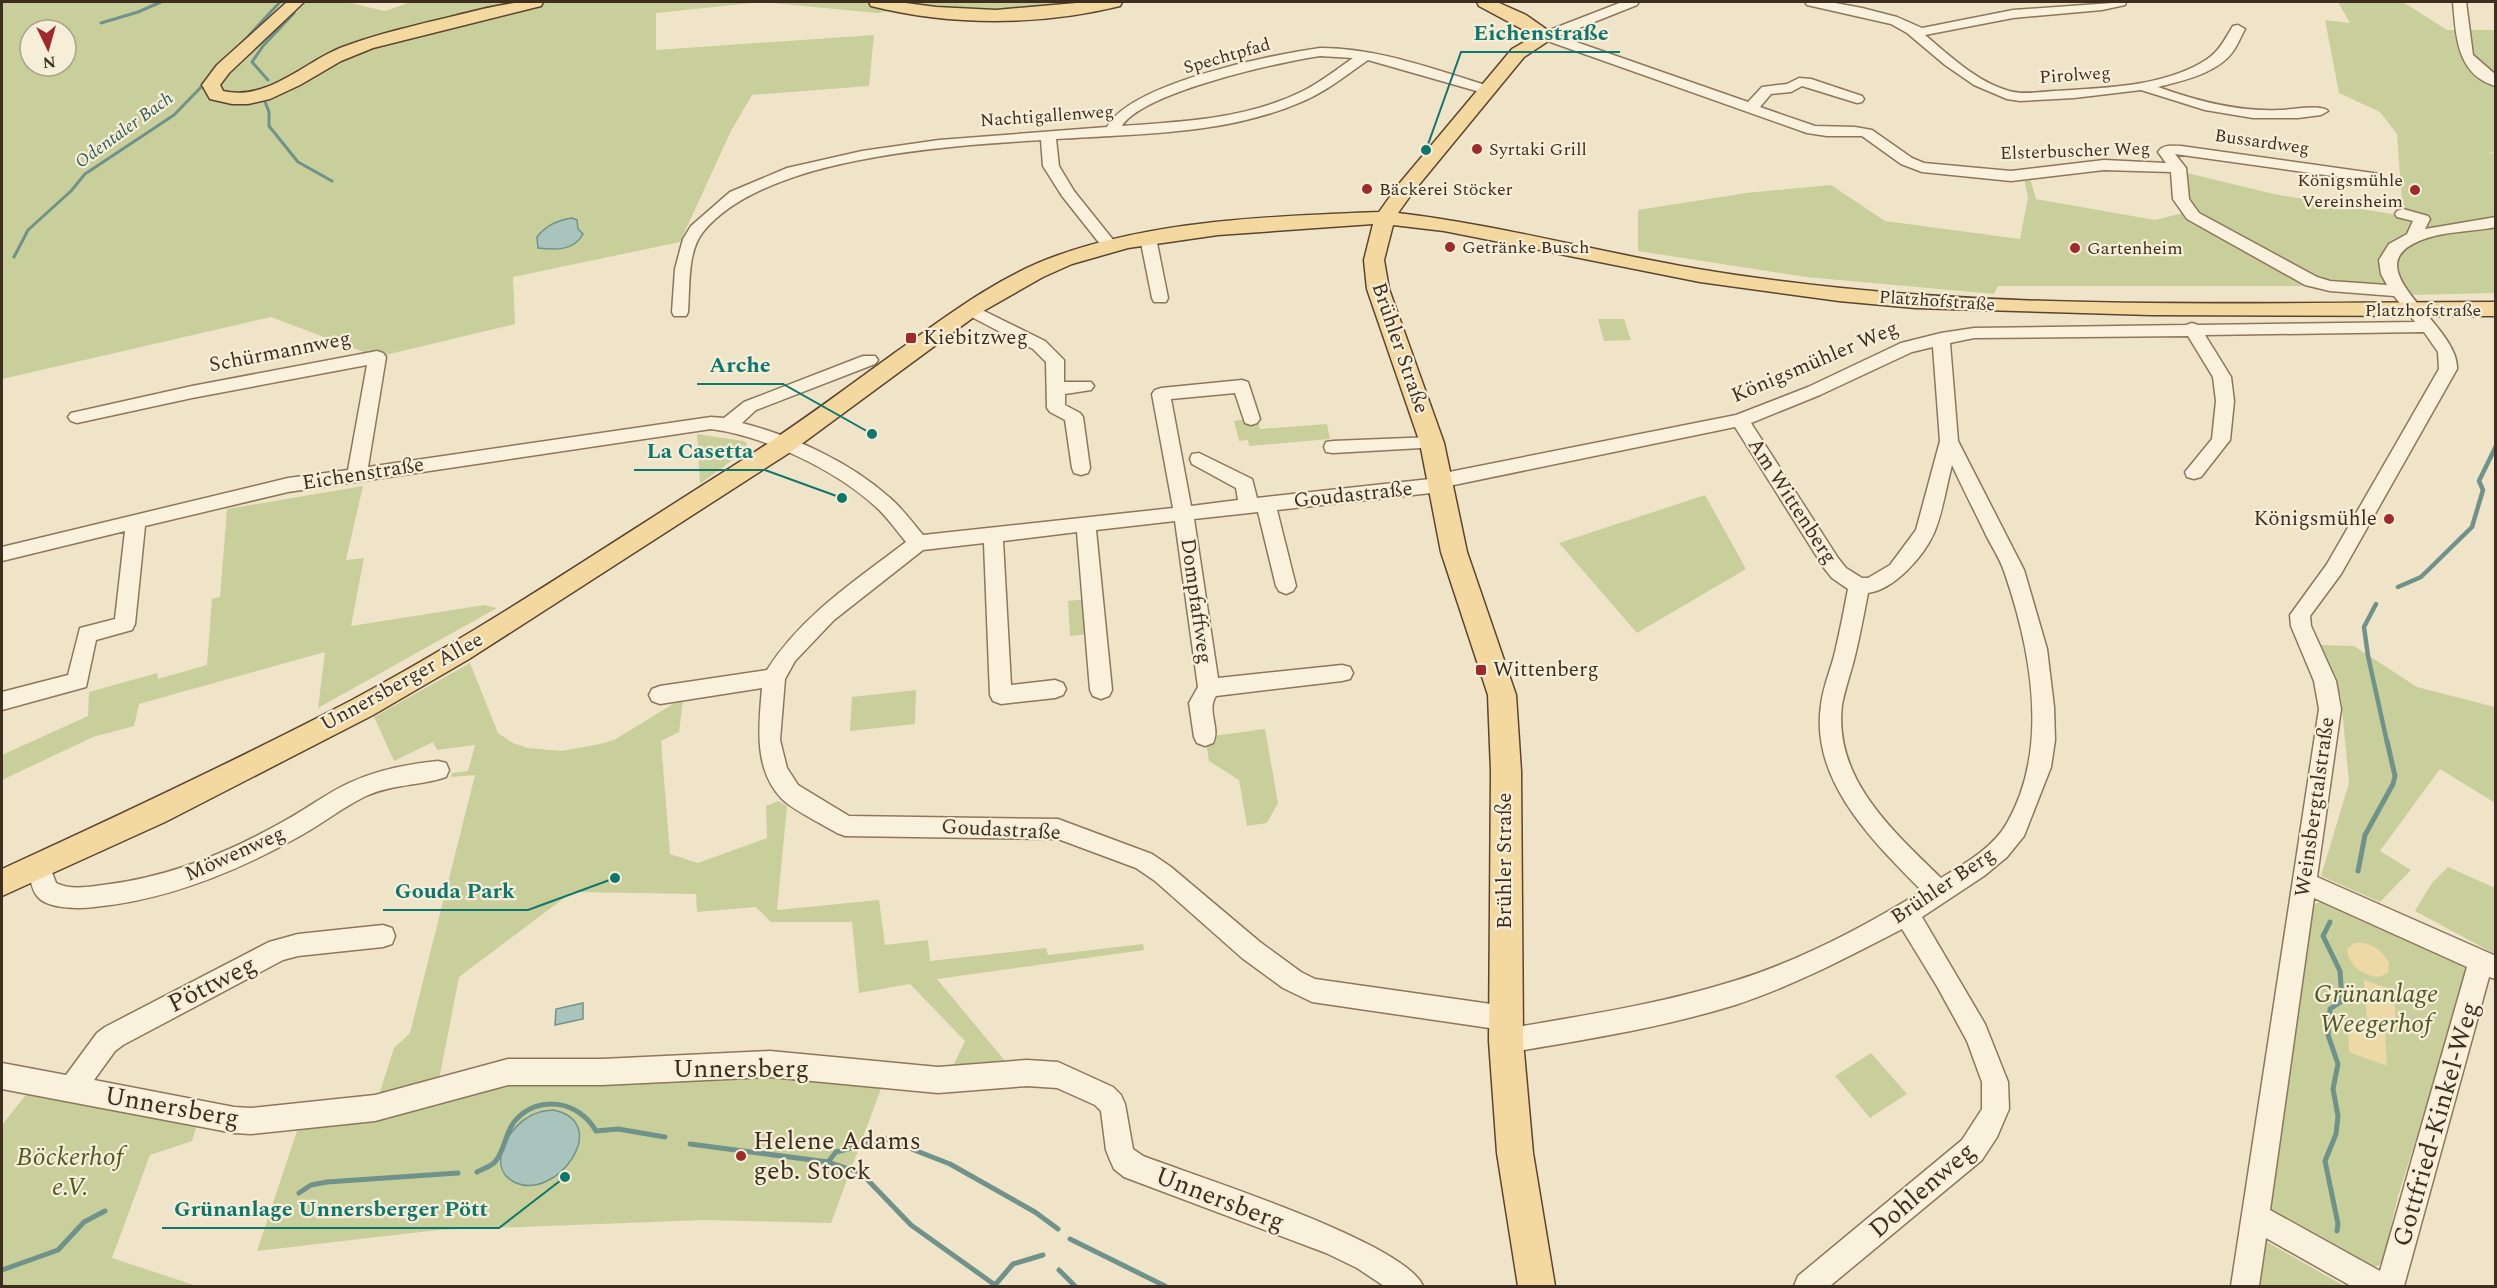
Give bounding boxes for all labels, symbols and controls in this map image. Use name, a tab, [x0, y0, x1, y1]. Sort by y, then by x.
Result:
callout: Eichenstraße	[1461, 12, 1620, 52]
text: Eichenstraße	[1473, 17, 1609, 50]
north arrow	[18, 18, 78, 78]
street label: Spechtpfad	[1180, 31, 1274, 81]
text: N	[42, 49, 57, 74]
street label: Pirolweg	[2038, 59, 2112, 91]
water label: Odentaler Bach	[69, 85, 179, 175]
street label: Nachtigallenweg	[979, 98, 1115, 134]
street label: Bussardweg	[2213, 122, 2311, 162]
street label: Elsterbuscher Weg	[2000, 135, 2150, 167]
place label: Syrtaki Grill	[1489, 136, 1587, 163]
marker: Syrtaki Grill	[1470, 142, 1484, 156]
place label: Königsmühle Vereinsheim	[2297, 167, 2403, 215]
place label: Bäckerei Stöcker	[1379, 176, 1513, 203]
marker: Bäckerei Stöcker	[1360, 182, 1374, 196]
marker: Königsmühle Vereinsheim	[2408, 183, 2422, 197]
place label: Getränke Busch	[1462, 234, 1589, 261]
place label: Gartenheim	[2087, 235, 2183, 262]
marker: Getränke Busch	[1443, 240, 1457, 254]
marker: Gartenheim	[2068, 241, 2082, 255]
street label: Brühler Straße	[1363, 278, 1437, 418]
street label: Platzhofstraße	[1878, 283, 1996, 319]
street label: Platzhofstraße	[2365, 297, 2481, 324]
street label: Königsmühler Weg	[1726, 312, 1904, 412]
place label: Kiebitzweg	[923, 322, 1028, 354]
street label: Schürmannweg	[206, 323, 354, 381]
marker: Kiebitzweg	[904, 331, 918, 345]
callout: Arche	[697, 344, 783, 384]
text: Arche	[709, 349, 771, 382]
callout: La Casetta	[634, 430, 765, 470]
street label: Am Wittenberg	[1739, 432, 1845, 570]
text: La Casetta	[647, 435, 754, 468]
street label: Eichenstraße	[300, 449, 426, 499]
street label: Goudastraße	[1292, 473, 1414, 517]
place label: Königsmühle	[2254, 503, 2377, 535]
marker: Königsmühle	[2382, 512, 2396, 526]
street label: Dompfaffweg	[1171, 536, 1221, 666]
street label: Unnersberger Allee	[315, 624, 489, 740]
place label: Wittenberg	[1493, 654, 1599, 686]
marker: Wittenberg	[1474, 663, 1488, 677]
street label: Weinsbergtalstraße	[2287, 715, 2343, 899]
street label: Brühler Straße	[1489, 793, 1521, 929]
street label: Goudastraße	[941, 811, 1061, 849]
street label: Möwenweg	[180, 818, 290, 890]
street label: Brühler Berg	[1884, 839, 2002, 933]
callout: Gouda Park	[383, 870, 528, 910]
text: Gouda Park	[395, 875, 516, 908]
street label: Pöttweg	[161, 945, 263, 1023]
park label: Grünanlage Weegerhof	[2314, 974, 2438, 1044]
street label: Gottfried-Kinkel-Weg	[2382, 997, 2490, 1251]
street label: Unnersberg	[673, 1049, 809, 1089]
street label: Unnersberg	[101, 1075, 243, 1139]
place label: Helene Adams geb. Stock	[753, 1121, 921, 1191]
street label: Dohlenweg	[1860, 1132, 1984, 1248]
park label: Böckerhof e.V.	[16, 1137, 127, 1207]
marker: Helene Adams geb. Stock	[734, 1149, 748, 1163]
street label: Unnersberg	[1149, 1156, 1291, 1242]
callout: Grünanlage Unnersberger Pött	[162, 1188, 499, 1228]
text: Grünanlage Unnersberger Pött	[174, 1193, 488, 1226]

